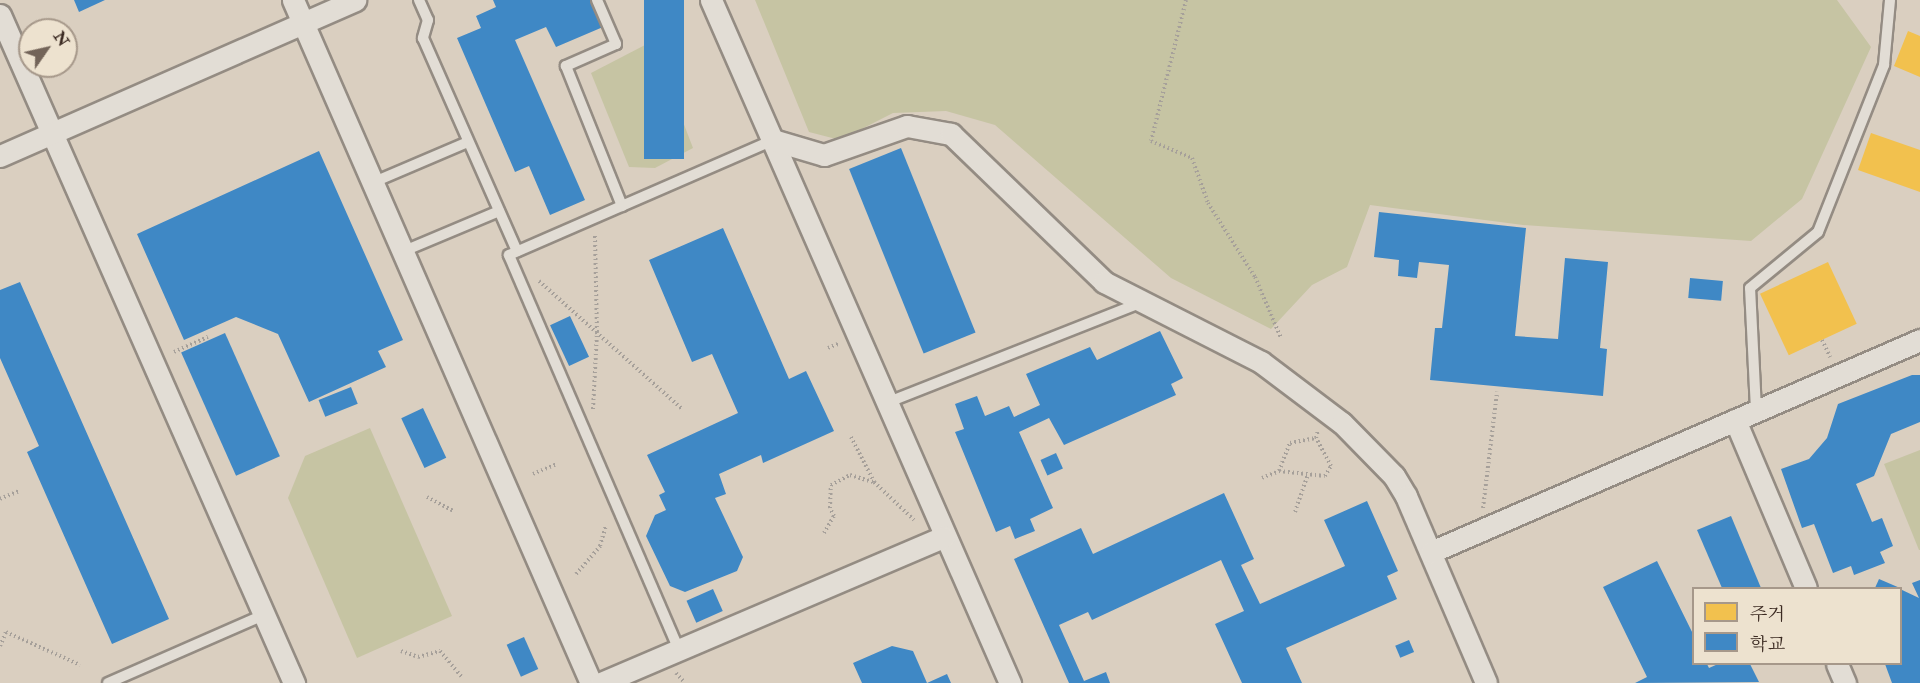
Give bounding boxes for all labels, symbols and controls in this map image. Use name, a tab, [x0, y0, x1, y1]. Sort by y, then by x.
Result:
north arrow	[18, 18, 78, 78]
text: N	[49, 28, 74, 51]
legend	[1692, 587, 1902, 665]
text: 주거	[1750, 603, 1785, 626]
text: 학교	[1750, 633, 1785, 656]

